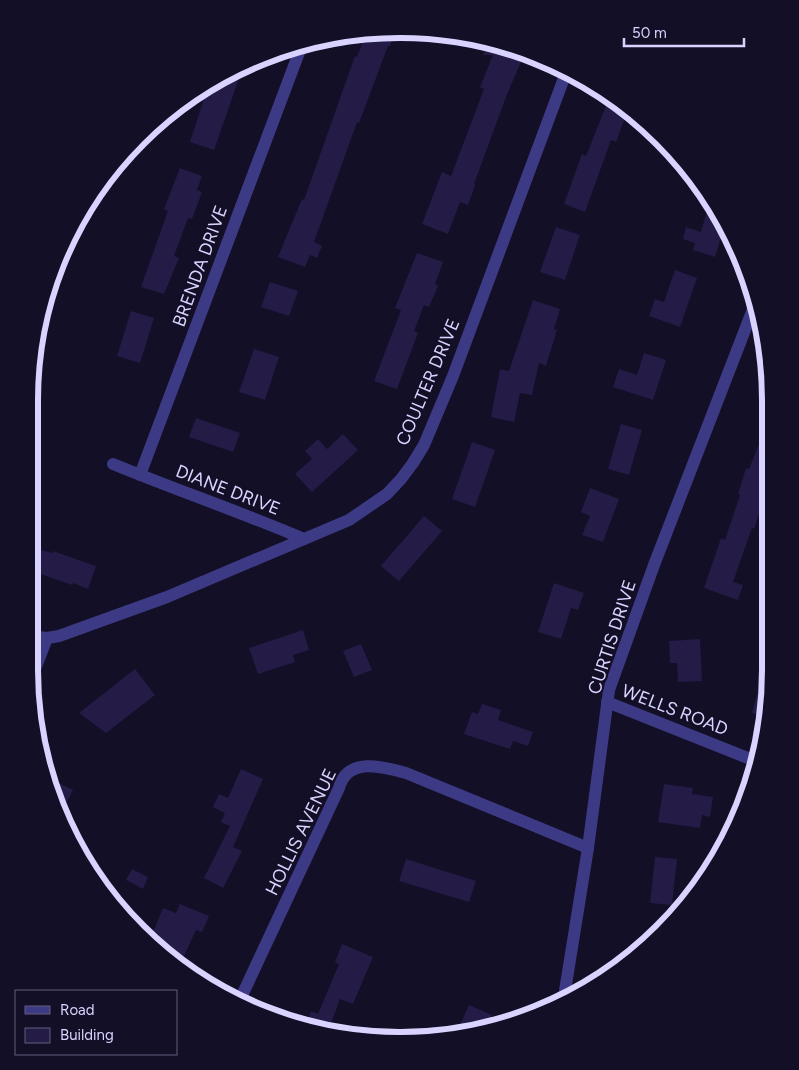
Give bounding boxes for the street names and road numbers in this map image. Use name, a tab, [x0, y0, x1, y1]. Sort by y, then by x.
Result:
street label: BRENDA DRIVE	[168, 202, 232, 330]
street label: COULTER DRIVE	[391, 315, 465, 449]
street label: DIANE DRIVE	[173, 460, 283, 520]
street label: CURTIS DRIVE	[583, 577, 641, 697]
street label: WELLS ROAD	[619, 680, 731, 740]
street label: HOLLIS AVENUE	[261, 765, 341, 899]

